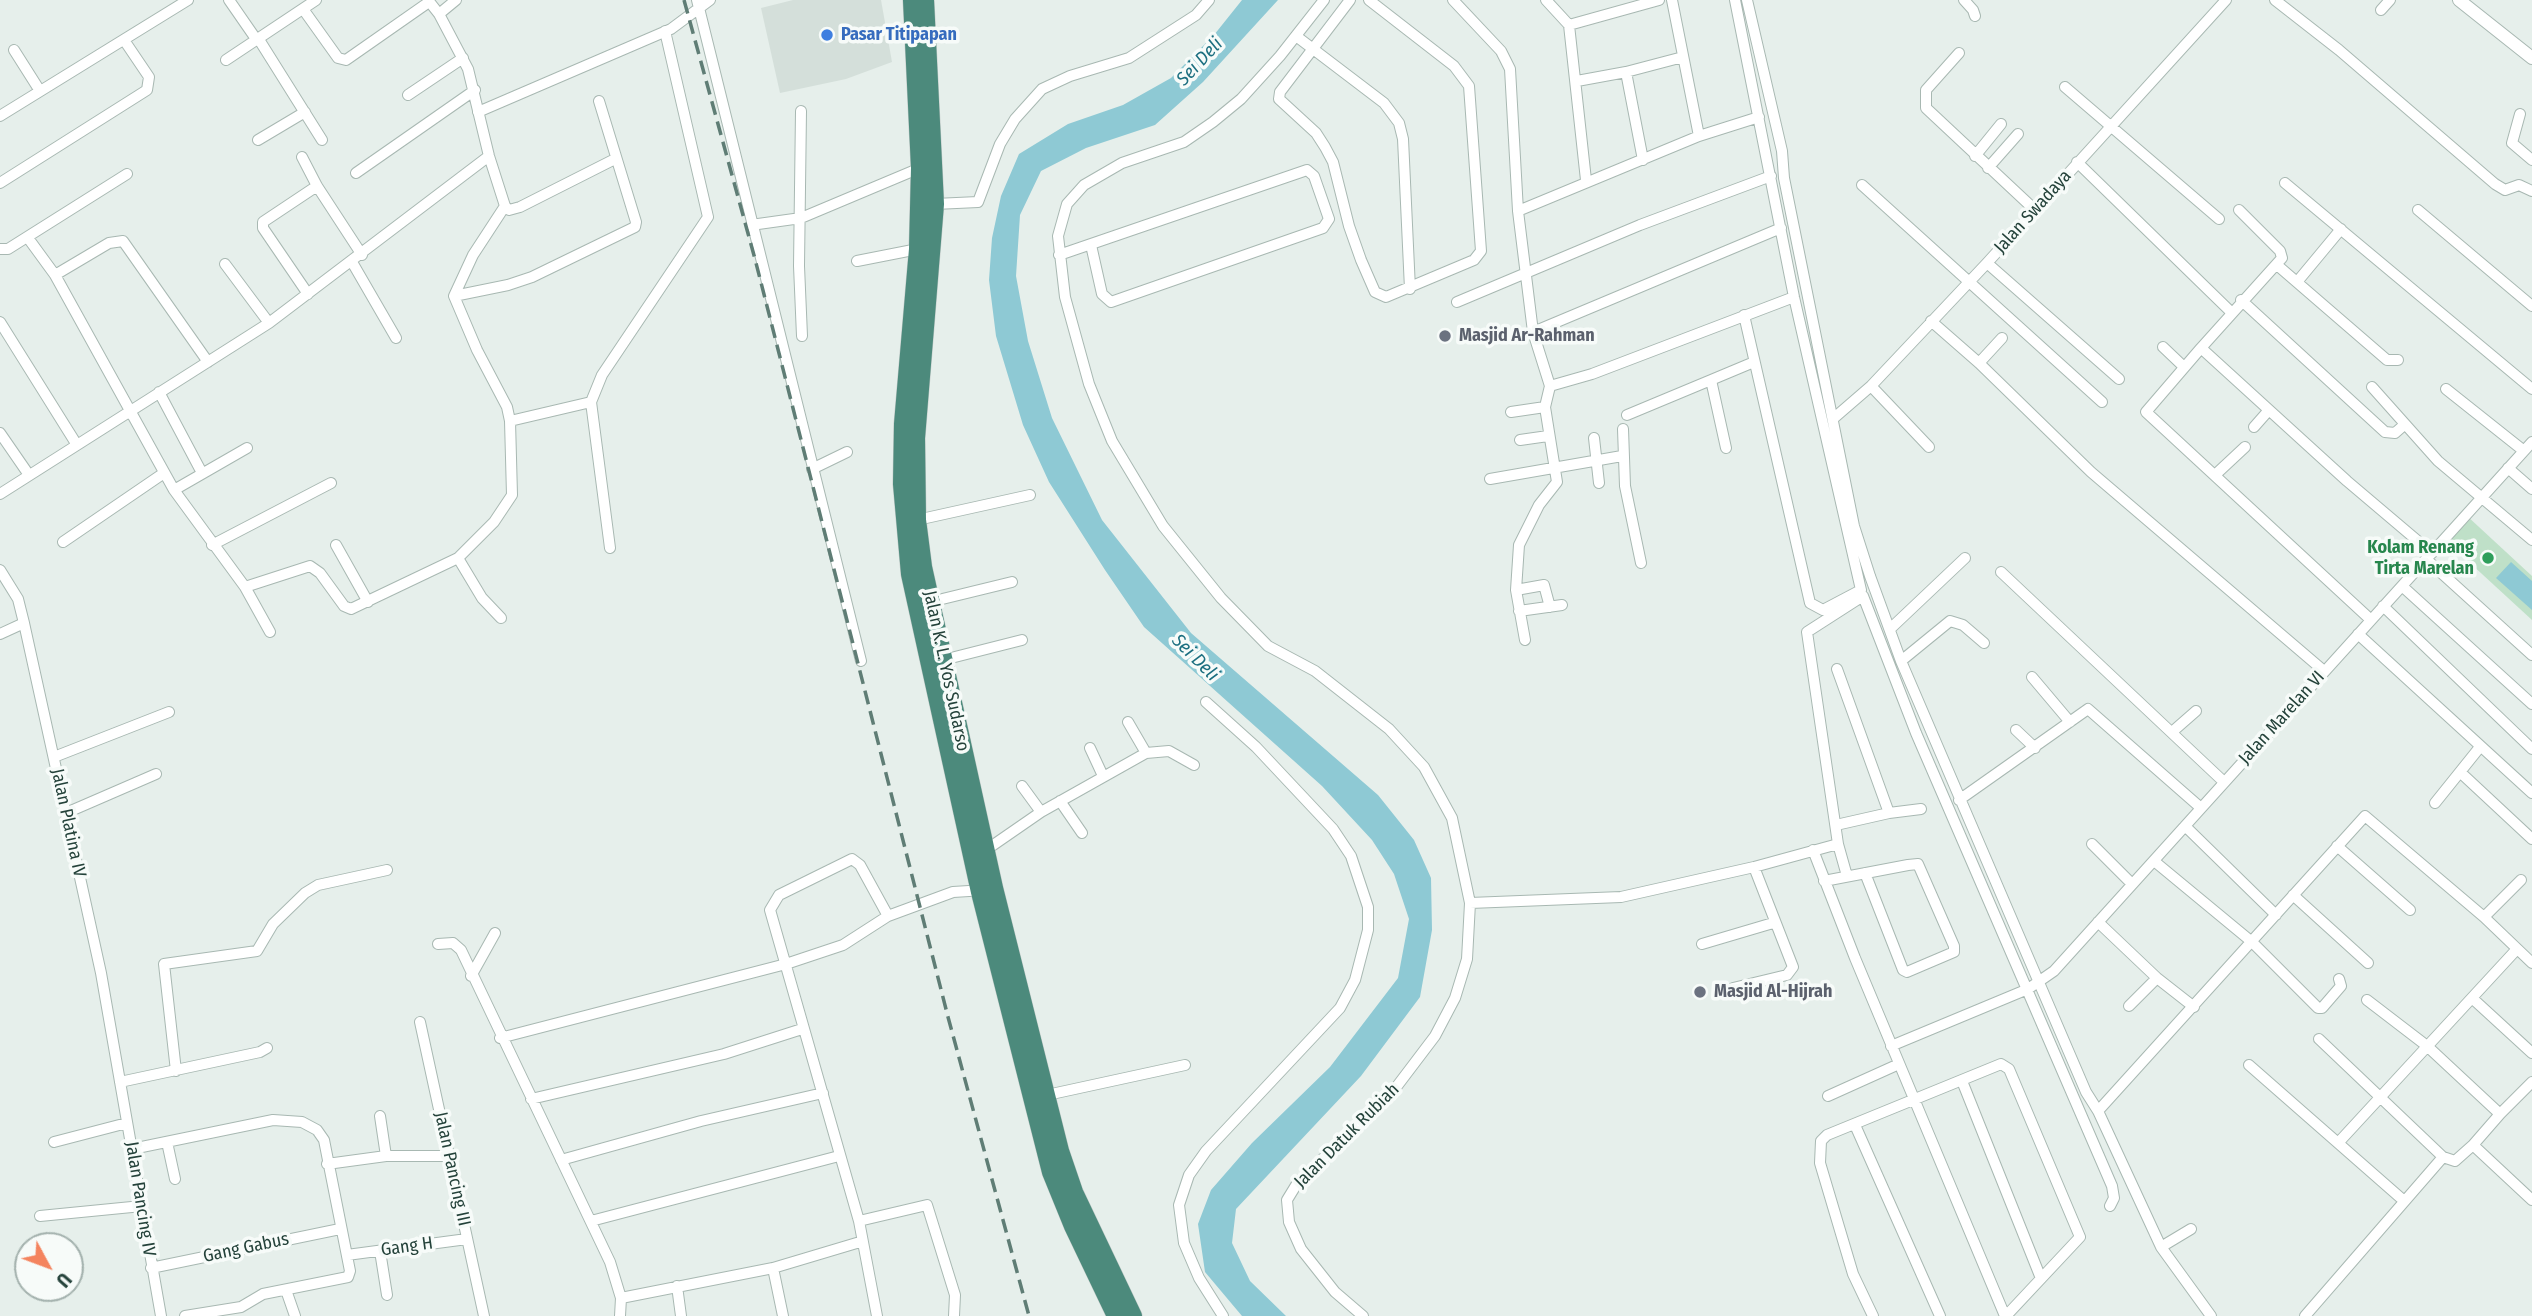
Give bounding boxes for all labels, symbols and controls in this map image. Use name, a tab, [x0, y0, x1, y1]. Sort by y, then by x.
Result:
place label: Pasar Titipapan	[841, 24, 957, 46]
marker: Pasar Titipapan	[819, 27, 835, 43]
water label: Sei Deli	[1172, 33, 1228, 91]
street label: Jalan Swadaya	[1990, 166, 2076, 258]
place label: Masjid Ar-Rahman	[1459, 325, 1595, 347]
marker: Masjid Ar-Rahman	[1437, 328, 1453, 344]
place label: Kolam Renang Tirta Marelan	[2367, 537, 2474, 580]
marker: Kolam Renang Tirta Marelan	[2480, 550, 2496, 566]
street label: Jalan K. L. Yos Sudarso	[918, 589, 974, 753]
water label: Sei Deli	[1167, 630, 1223, 686]
street label: Jalan Marelan VI	[2234, 667, 2330, 769]
street label: Jalan Platina IV	[46, 767, 90, 879]
place label: Masjid Al-Hijrah	[1714, 981, 1832, 1003]
marker: Masjid Al-Hijrah	[1692, 984, 1708, 1000]
street label: Jalan Datuk Rubiah	[1290, 1079, 1404, 1193]
street label: Jalan Pancing III	[429, 1110, 475, 1228]
street label: Jalan Pancing IV	[120, 1140, 160, 1258]
street label: Gang Gabus	[201, 1228, 291, 1268]
north arrow	[14, 1232, 84, 1302]
street label: Gang H	[380, 1233, 434, 1261]
text: U	[51, 1268, 76, 1292]

